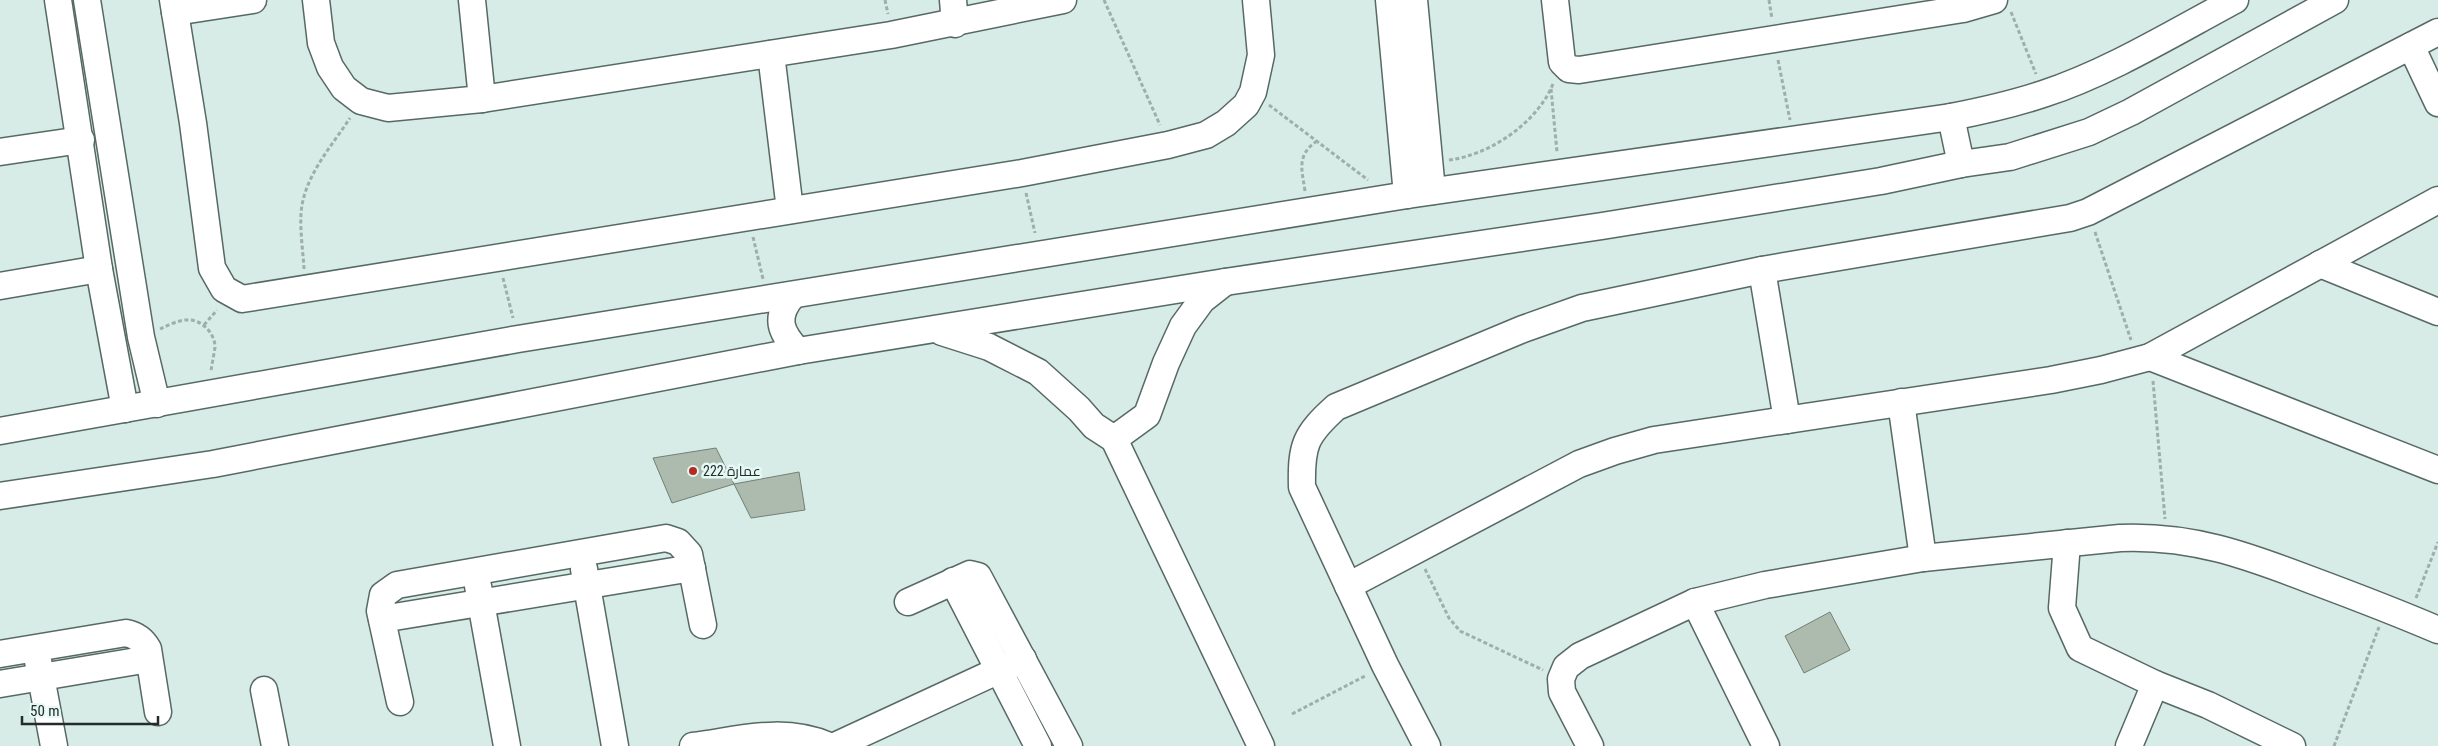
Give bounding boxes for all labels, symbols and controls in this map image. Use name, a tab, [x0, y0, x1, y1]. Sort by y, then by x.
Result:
place label: عمارة 222	[703, 463, 761, 479]
marker: عمارة 222	[687, 465, 699, 477]
scale bar	[22, 694, 159, 726]
text: 50 m	[30, 702, 60, 720]

